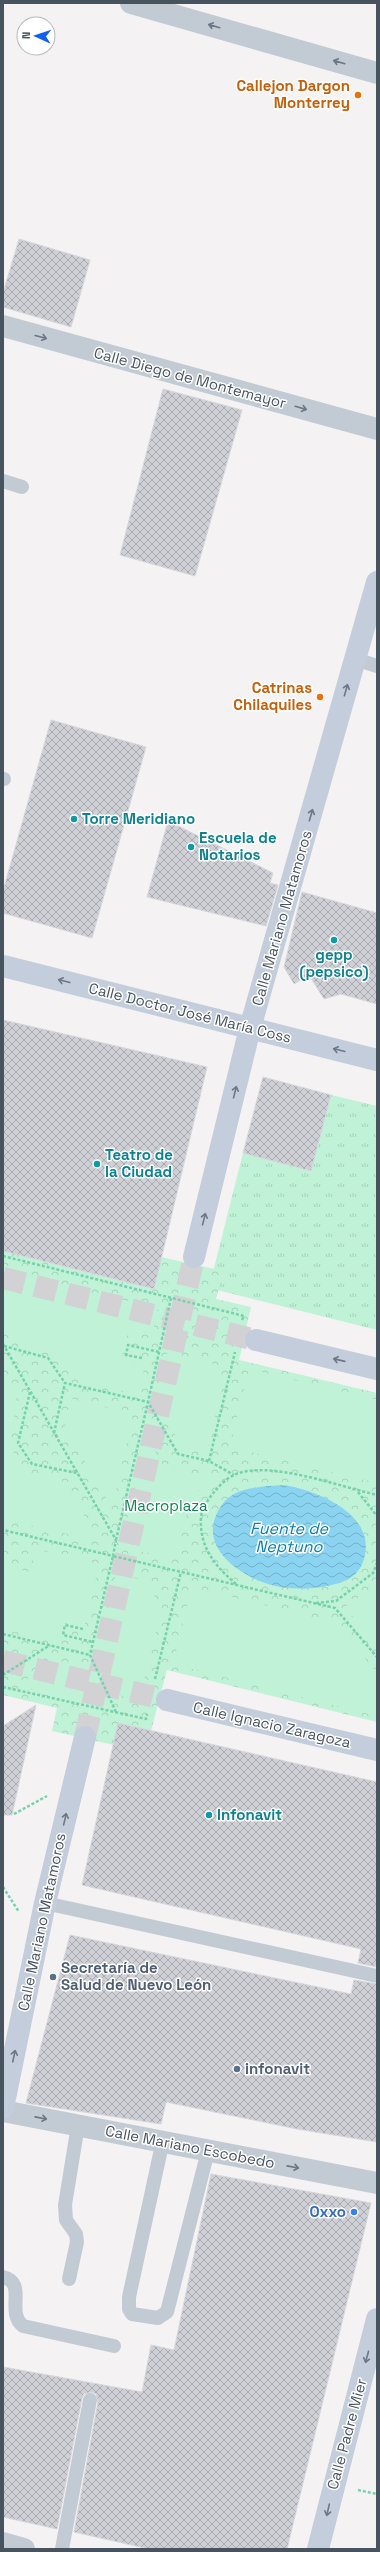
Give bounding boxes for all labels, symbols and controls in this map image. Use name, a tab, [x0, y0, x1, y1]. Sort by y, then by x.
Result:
north arrow	[16, 16, 56, 56]
one-way arrow	[208, 22, 221, 30]
text: N	[19, 31, 33, 40]
one-way arrow	[333, 58, 346, 65]
place label: Callejon Dargon Monterrey	[236, 76, 350, 112]
marker: Callejon Dargon Monterrey	[353, 90, 363, 100]
one-way arrow	[34, 333, 47, 341]
street label: Calle Diego de Montemayor	[92, 343, 289, 412]
one-way arrow	[294, 405, 307, 412]
place label: Catrinas Chilaquiles	[233, 678, 312, 714]
one-way arrow	[343, 684, 350, 697]
marker: Catrinas Chilaquiles	[315, 692, 325, 702]
place label: Torre Meridiano	[82, 809, 195, 828]
one-way arrow	[308, 809, 315, 822]
marker: Torre Meridiano	[69, 814, 79, 824]
place label: Escuela de Notarios	[199, 828, 277, 864]
street label: Calle Mariano Matamoros	[247, 828, 316, 1008]
marker: Escuela de Notarios	[186, 842, 196, 852]
marker: gepp (pepsico)	[329, 935, 339, 945]
place label: gepp (pepsico)	[299, 945, 369, 981]
one-way arrow	[57, 977, 70, 985]
street label: Calle Doctor José María Coss	[87, 978, 294, 1047]
one-way arrow	[333, 1046, 346, 1053]
one-way arrow	[231, 1086, 239, 1099]
place label: Teatro de la Ciudad	[105, 1145, 173, 1181]
marker: Teatro de la Ciudad	[92, 1159, 102, 1169]
one-way arrow	[200, 1213, 208, 1226]
one-way arrow	[333, 1355, 346, 1363]
park label: Macroplaza	[124, 1496, 208, 1515]
water label: Fuente de Neptuno	[250, 1518, 328, 1557]
street label: Calle Ignacio Zaragoza	[191, 1697, 353, 1752]
place label: Infonavit	[217, 1805, 282, 1824]
marker: Infonavit	[204, 1810, 214, 1820]
one-way arrow	[62, 1813, 69, 1826]
street label: Calle Mariano Matamoros	[13, 1831, 70, 2013]
place label: Secretaría de Salud de Nuevo León	[61, 1958, 211, 1994]
marker: Secretaría de Salud de Nuevo León	[48, 1972, 58, 1982]
one-way arrow	[10, 2050, 18, 2063]
place label: infonavit	[245, 2059, 310, 2078]
marker: infonavit	[232, 2064, 242, 2074]
one-way arrow	[34, 2114, 47, 2122]
street label: Calle Mariano Escobedo	[104, 2121, 276, 2172]
one-way arrow	[286, 2163, 299, 2171]
place label: Oxxo	[309, 2202, 346, 2221]
marker: Oxxo	[349, 2207, 359, 2217]
one-way arrow	[363, 2350, 370, 2363]
street label: Calle Padre Mier	[323, 2376, 371, 2492]
one-way arrow	[323, 2503, 331, 2516]

